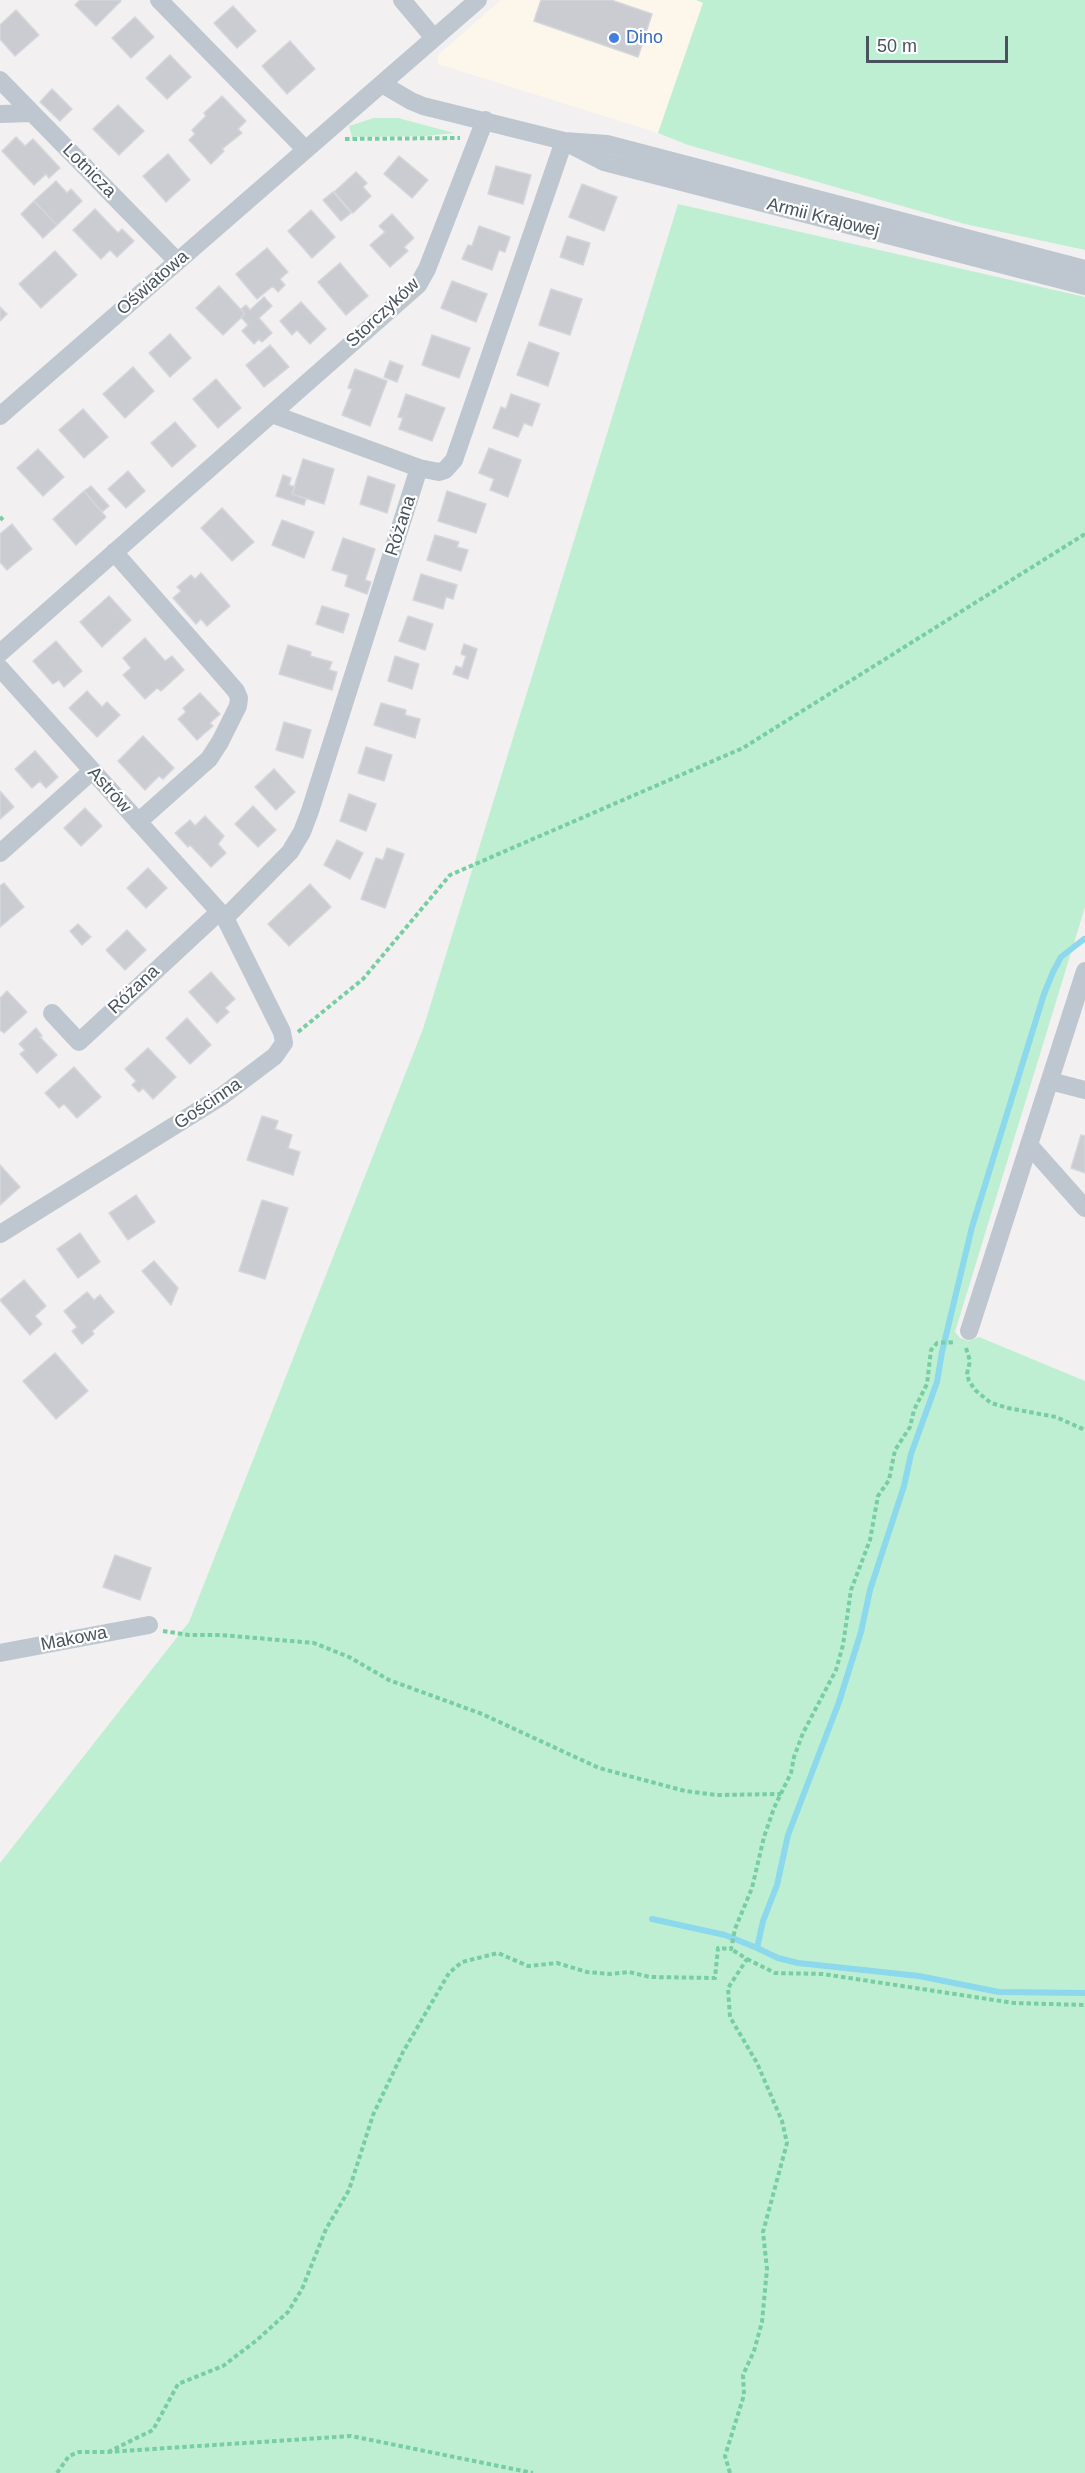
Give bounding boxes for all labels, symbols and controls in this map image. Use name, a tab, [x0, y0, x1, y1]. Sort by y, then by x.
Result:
scale bar	[869, 24, 1012, 62]
place label: Dino	[626, 27, 663, 49]
marker: Dino	[607, 31, 621, 45]
text: 50 m	[877, 36, 917, 56]
street label: Lotnicza	[58, 140, 120, 202]
street label: Armii Krajowej	[765, 194, 881, 242]
street label: Oświatowa	[113, 246, 193, 320]
street label: Storczyków	[342, 274, 424, 352]
street label: Różana	[381, 493, 421, 559]
street label: Astrów	[83, 762, 135, 818]
street label: Różana	[104, 961, 164, 1019]
street label: Gościnna	[170, 1074, 246, 1134]
street label: Makowa	[39, 1622, 109, 1656]

